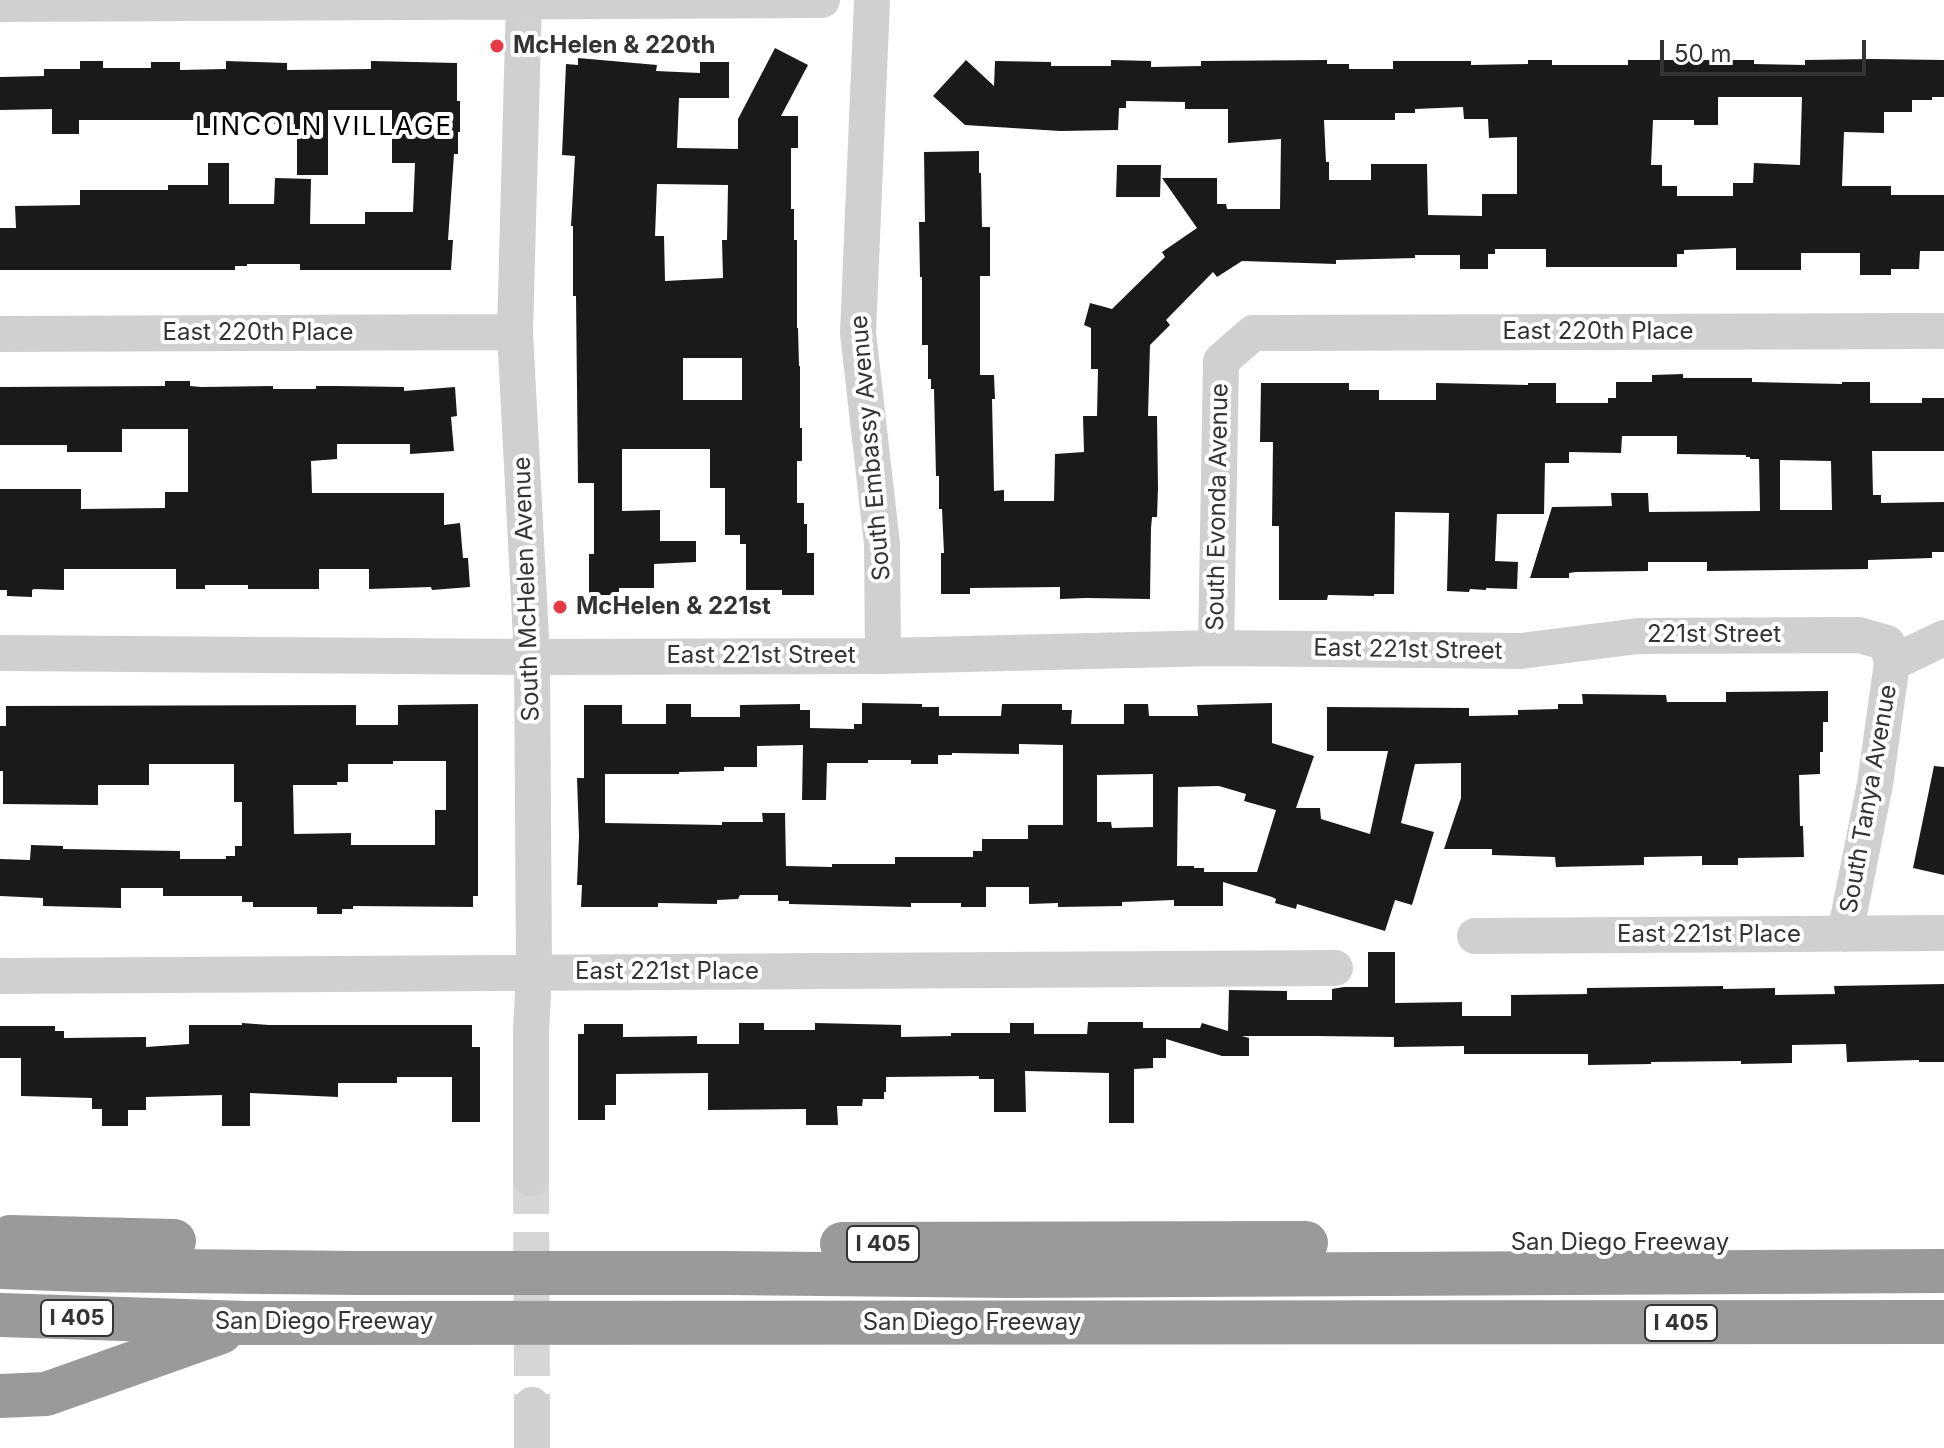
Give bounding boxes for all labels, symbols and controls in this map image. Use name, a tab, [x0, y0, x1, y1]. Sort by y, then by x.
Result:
scale bar	[1664, 24, 1870, 74]
place label: McHelen & 220th	[513, 32, 716, 60]
marker: McHelen & 220th	[488, 37, 506, 55]
text: 50 m	[1674, 39, 1732, 68]
district label: LINCOLN VILLAGE	[195, 111, 453, 143]
street label: South Embassy Avenue	[845, 314, 897, 582]
street label: East 220th Place	[1502, 318, 1694, 346]
street label: East 220th Place	[162, 319, 354, 347]
street label: South Evonda Avenue	[1201, 383, 1235, 631]
street label: South McHelen Avenue	[508, 456, 546, 722]
place label: McHelen & 221st	[576, 593, 771, 621]
marker: McHelen & 221st	[551, 598, 569, 616]
street label: 221st Street	[1647, 621, 1781, 649]
street label: East 221st Street	[1313, 634, 1503, 666]
street label: East 221st Street	[666, 642, 856, 670]
street label: South Tanya Avenue	[1835, 682, 1903, 916]
street label: East 221st Place	[1617, 921, 1801, 949]
street label: East 221st Place	[575, 958, 759, 986]
road number: I 405	[847, 1226, 919, 1262]
street label: San Diego Freeway	[1511, 1229, 1729, 1257]
road number: I 405	[41, 1300, 113, 1336]
road number: I 405	[1645, 1305, 1717, 1341]
street label: San Diego Freeway	[215, 1308, 433, 1336]
street label: San Diego Freeway	[863, 1309, 1081, 1337]

